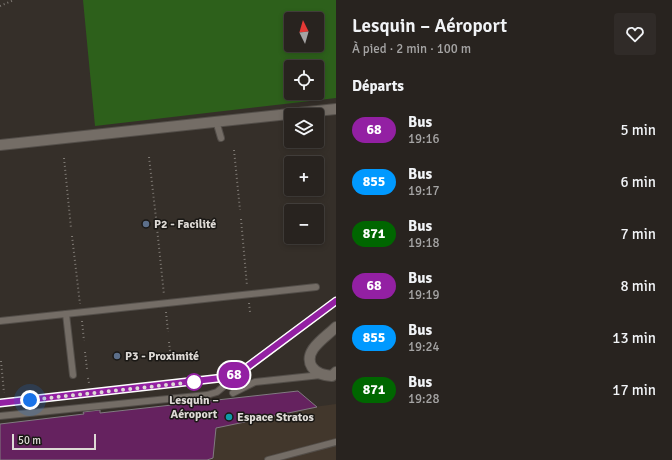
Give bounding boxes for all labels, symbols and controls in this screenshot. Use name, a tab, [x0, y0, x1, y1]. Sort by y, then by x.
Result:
north arrow	[284, 12, 324, 52]
map controls	[284, 12, 324, 244]
button: heart	[614, 13, 656, 55]
text: Lesquin – Aéroport	[352, 14, 507, 38]
text: À pied · 2 min · 100 m	[352, 41, 471, 57]
button: locate	[284, 60, 324, 100]
text: Départs	[352, 77, 404, 95]
button: layers	[284, 108, 324, 148]
text: Bus	[408, 113, 432, 131]
text: 68	[366, 121, 382, 138]
text: 5 min	[620, 121, 656, 139]
text: 19:16	[408, 131, 440, 147]
button: +	[284, 156, 324, 196]
text: Bus	[408, 165, 432, 183]
text: 855	[363, 173, 385, 190]
text: 6 min	[620, 173, 656, 191]
text: 19:17	[408, 183, 440, 199]
button: −	[284, 204, 324, 244]
place label: P2 - Facilité	[154, 217, 216, 232]
text: Bus	[408, 217, 432, 235]
marker: P2 - Facilité	[141, 219, 151, 229]
text: 871	[363, 225, 385, 242]
text: 7 min	[620, 225, 656, 243]
text: 19:18	[408, 235, 440, 251]
text: Bus	[408, 269, 432, 287]
text: 68	[366, 277, 382, 294]
text: 8 min	[620, 277, 656, 295]
text: 19:19	[408, 287, 440, 303]
text: Bus	[408, 321, 432, 339]
text: 855	[363, 329, 385, 346]
text: 13 min	[612, 329, 656, 347]
text: 19:24	[408, 339, 440, 355]
place label: P3 - Proximité	[125, 349, 199, 364]
marker: P3 - Proximité	[112, 351, 122, 361]
line badge: 68	[216, 362, 252, 388]
text: 68	[226, 366, 242, 383]
marker: Lesquin – Aéroport	[185, 373, 203, 391]
text: Bus	[408, 373, 432, 391]
text: 871	[363, 381, 385, 398]
text: 17 min	[612, 381, 656, 399]
your location	[20, 390, 40, 410]
text: 19:28	[408, 391, 440, 407]
place label: Lesquin – Aéroport	[169, 393, 219, 422]
place label: Espace Stratos	[237, 410, 315, 425]
marker: Espace Stratos	[224, 412, 234, 422]
scale bar	[12, 432, 96, 451]
text: 50 m	[18, 434, 41, 447]

